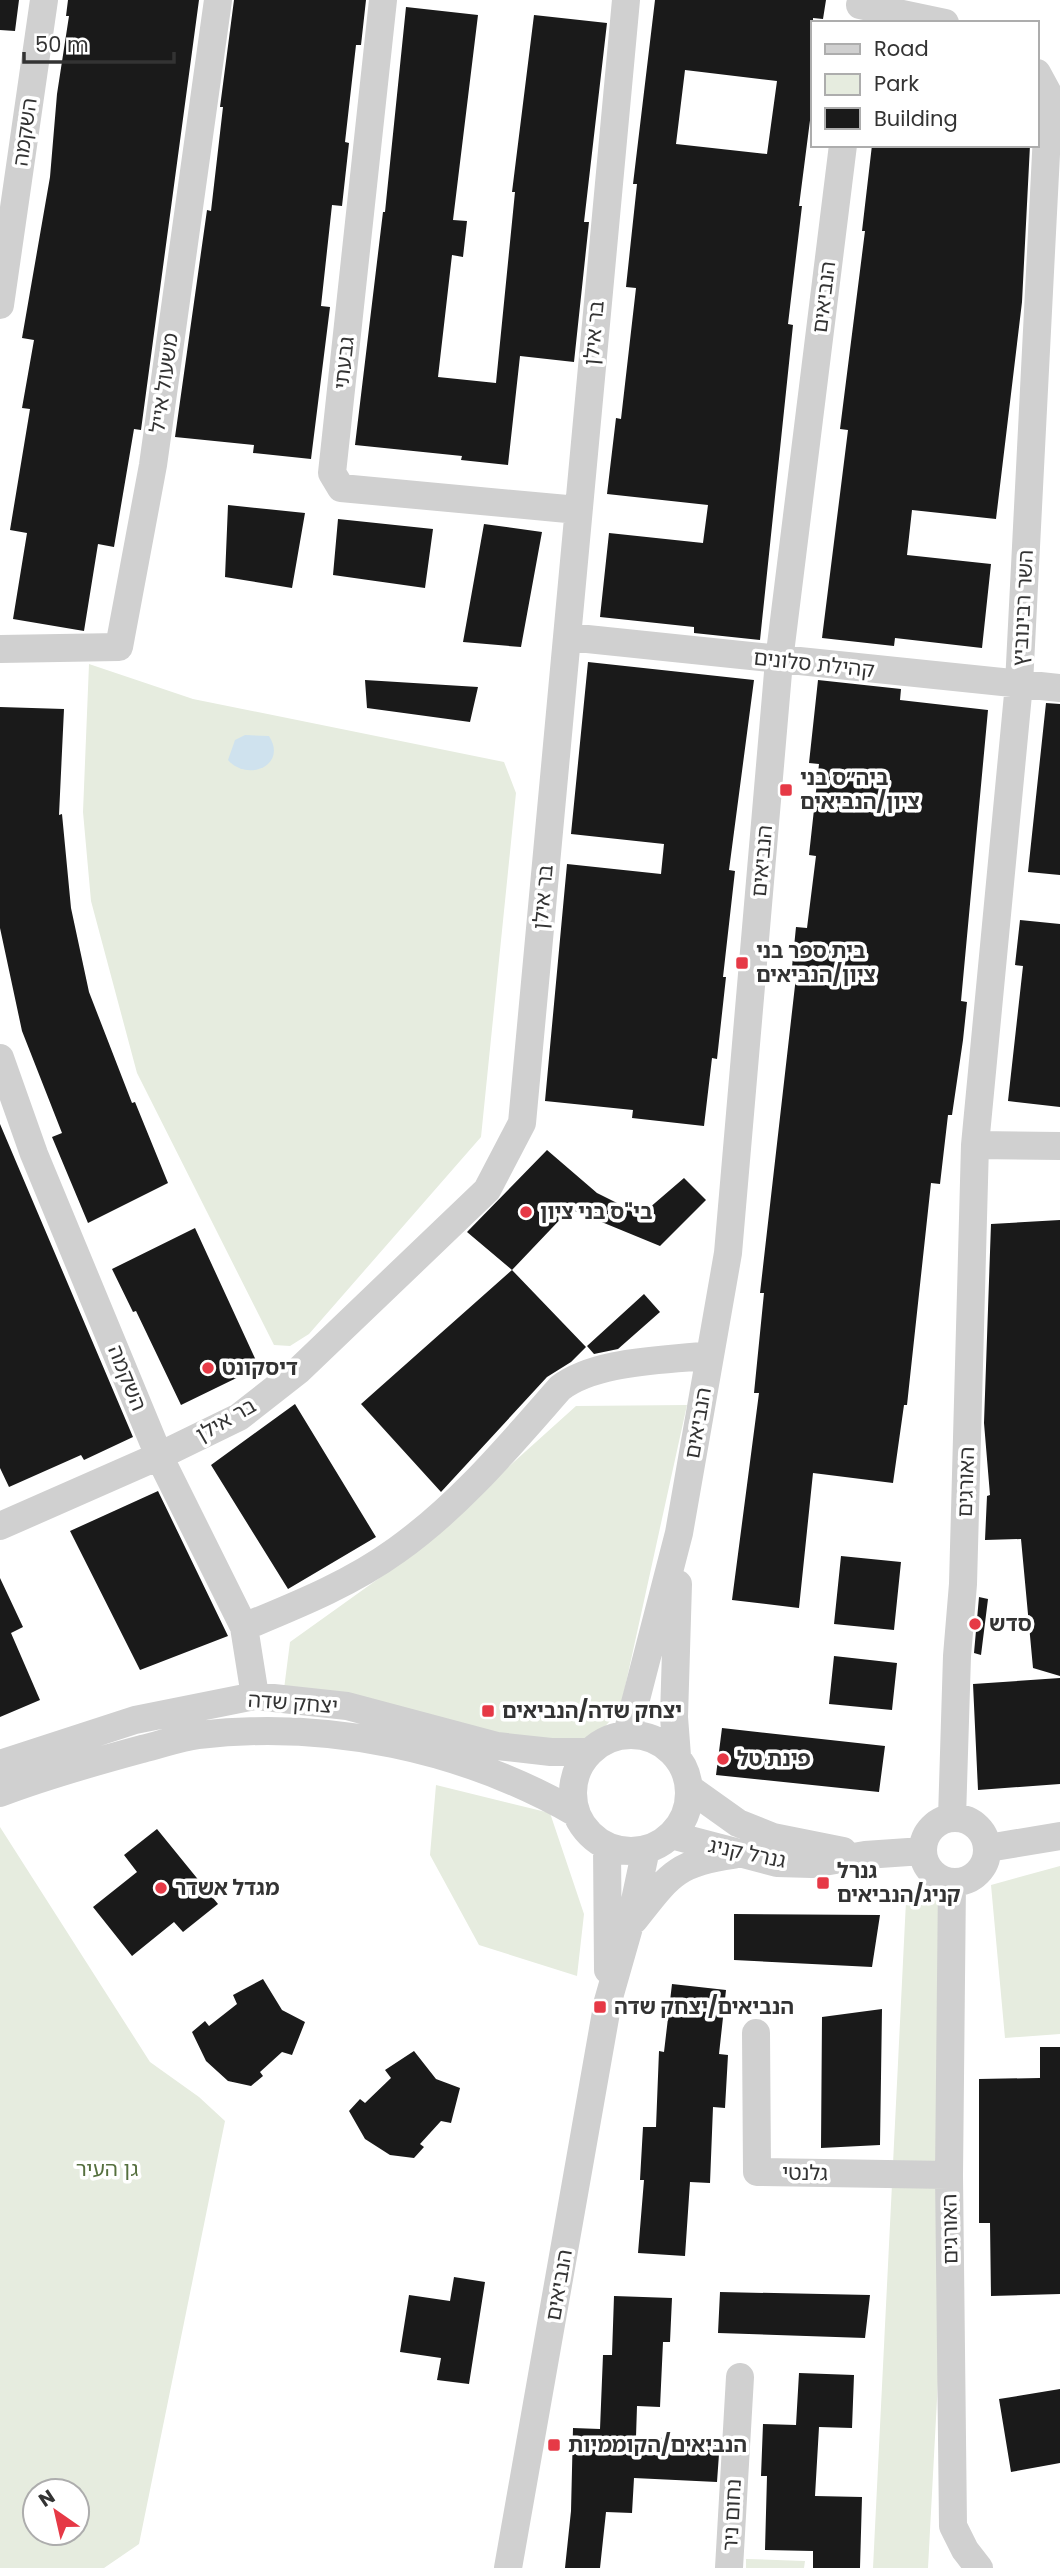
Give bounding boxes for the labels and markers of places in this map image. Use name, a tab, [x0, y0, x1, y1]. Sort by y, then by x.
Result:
place label: ביה״ס בני ציון/הנביאים	[800, 763, 920, 816]
marker: ביה״ס בני ציון/הנביאים	[778, 782, 794, 798]
place label: בית ספר בני ציון/הנביאים	[756, 936, 876, 989]
marker: בית ספר בני ציון/הנביאים	[734, 955, 750, 971]
place label: בי"ס בני ציון	[540, 1197, 652, 1226]
marker: בי"ס בני ציון	[518, 1204, 534, 1220]
place label: דיסקונט	[222, 1353, 298, 1382]
marker: דיסקונט	[200, 1360, 216, 1376]
place label: סדש	[989, 1609, 1032, 1638]
marker: סדש	[967, 1616, 983, 1632]
place label: יצחק שדה/הנביאים	[502, 1696, 682, 1725]
marker: יצחק שדה/הנביאים	[480, 1703, 496, 1719]
place label: פינת טל	[737, 1744, 811, 1773]
marker: פינת טל	[715, 1751, 731, 1767]
place label: גנרל קניג/הנביאים	[837, 1856, 961, 1909]
place label: מגדל אשדר	[175, 1873, 280, 1902]
marker: גנרל קניג/הנביאים	[815, 1875, 831, 1891]
marker: מגדל אשדר	[153, 1880, 169, 1896]
place label: הנביאים/יצחק שדה	[614, 1992, 794, 2021]
marker: הנביאים/יצחק שדה	[592, 1999, 608, 2015]
place label: הנביאים/הקוממיות	[568, 2430, 747, 2459]
marker: הנביאים/הקוממיות	[546, 2437, 562, 2453]

